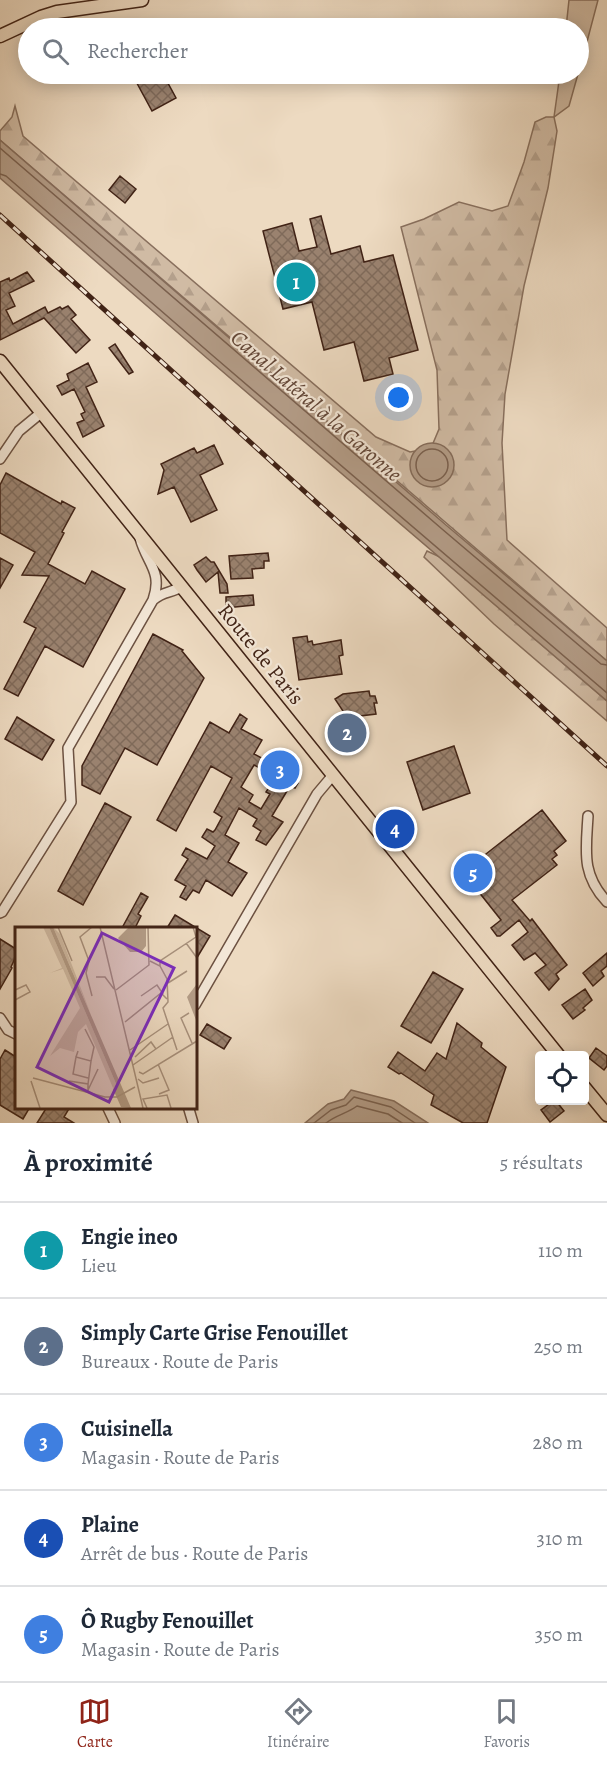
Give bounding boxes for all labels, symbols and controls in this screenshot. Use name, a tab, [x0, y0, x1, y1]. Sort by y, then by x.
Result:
search box	[18, 18, 589, 84]
icon: search	[39, 35, 72, 68]
text: Rechercher	[87, 36, 188, 66]
pin: 1	[276, 260, 316, 304]
water label: Canal Latéral à la Garonne	[224, 323, 408, 489]
your location	[384, 383, 413, 412]
street label: Route de Paris	[212, 598, 310, 710]
pin: 2	[328, 710, 366, 756]
pin: 3	[260, 748, 300, 792]
pin: 4	[376, 806, 414, 852]
pin: 5	[454, 850, 492, 896]
inset map	[15, 927, 196, 1108]
map controls	[535, 1051, 589, 1105]
button: locate	[535, 1051, 589, 1105]
text: À proximité	[24, 1145, 153, 1180]
text: 5 résultats	[500, 1149, 583, 1176]
text: Engie ineo	[81, 1222, 178, 1252]
text: 1	[40, 1237, 47, 1264]
text: 110 m	[538, 1237, 583, 1264]
text: Lieu	[81, 1252, 117, 1279]
text: Simply Carte Grise Fenouillet	[81, 1318, 348, 1348]
text: 2	[39, 1333, 48, 1360]
text: 250 m	[534, 1333, 583, 1360]
text: Bureaux · Route de Paris	[81, 1348, 279, 1375]
text: Cuisinella	[81, 1414, 173, 1444]
text: 3	[39, 1429, 48, 1456]
text: 280 m	[533, 1429, 583, 1456]
text: Magasin · Route de Paris	[81, 1444, 280, 1471]
text: Plaine	[81, 1510, 139, 1540]
text: 4	[39, 1525, 48, 1552]
text: 310 m	[537, 1525, 583, 1552]
text: Arrêt de bus · Route de Paris	[81, 1540, 308, 1567]
text: Ô Rugby Fenouillet	[81, 1606, 254, 1636]
text: 5	[39, 1621, 48, 1648]
text: 350 m	[535, 1621, 583, 1648]
text: Magasin · Route de Paris	[81, 1636, 280, 1663]
tab: Carte	[77, 1695, 113, 1753]
tab: Itinéraire	[267, 1695, 330, 1753]
tab: Favoris	[483, 1695, 530, 1753]

